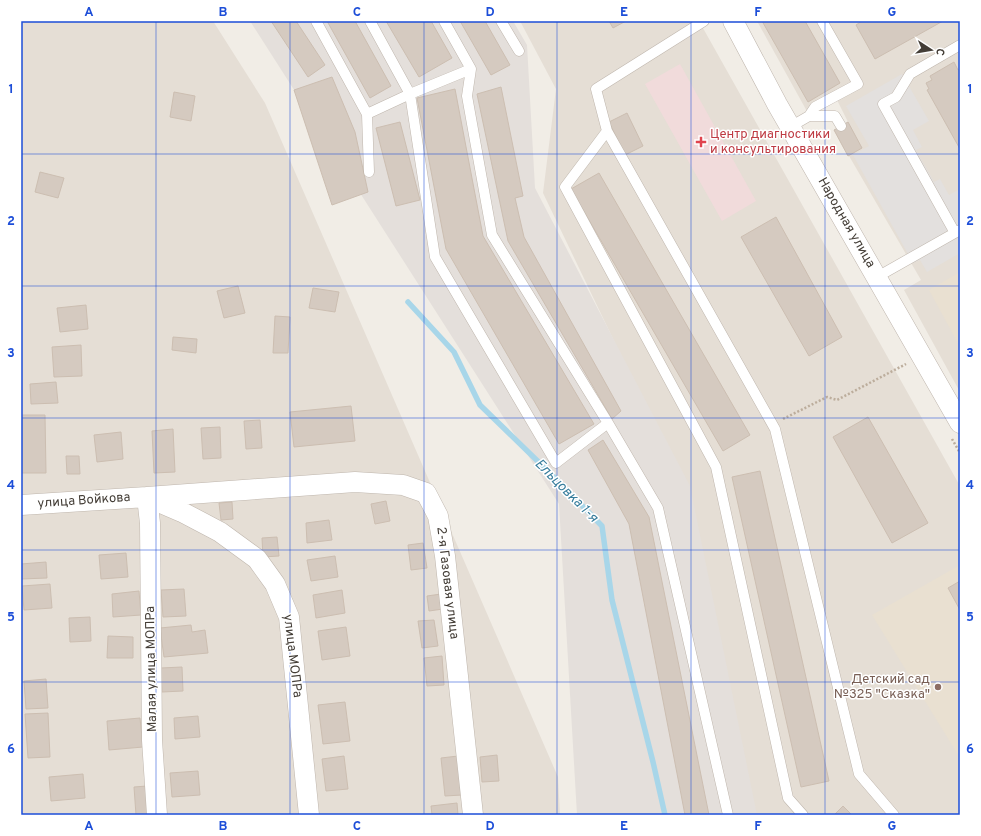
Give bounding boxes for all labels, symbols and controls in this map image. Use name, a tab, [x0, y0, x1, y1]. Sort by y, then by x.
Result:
text: A	[84, 5, 94, 21]
text: B	[219, 5, 228, 21]
text: C	[353, 5, 361, 21]
text: D	[485, 5, 495, 21]
text: E	[620, 5, 628, 21]
text: F	[754, 5, 762, 21]
text: G	[888, 5, 897, 21]
north arrow	[911, 30, 951, 70]
text: С	[932, 47, 947, 57]
text: 1	[8, 82, 14, 98]
text: 1	[967, 82, 973, 98]
place label: Центр диагностики и консультирования	[710, 127, 836, 158]
marker: Центр диагностики и консультирования	[695, 136, 707, 148]
street label: Народная улица	[814, 175, 878, 271]
text: 2	[7, 214, 15, 230]
text: 2	[966, 214, 974, 230]
text: 3	[7, 346, 15, 362]
text: 3	[966, 346, 974, 362]
water label: Ельцовка 1-я	[531, 456, 602, 527]
text: 4	[7, 478, 15, 494]
text: 4	[966, 478, 974, 494]
street label: улица Войкова	[37, 490, 131, 512]
street label: 2-я Газовая улица	[432, 526, 462, 640]
street label: Малая улица МОПРа	[143, 606, 161, 732]
text: 5	[7, 610, 15, 626]
text: 5	[966, 610, 974, 626]
street label: улица МОПРа	[279, 613, 305, 699]
place label: Детский сад №325 "Сказка"	[834, 672, 930, 703]
marker: Детский сад №325 "Сказка"	[933, 682, 943, 692]
text: 6	[7, 742, 15, 758]
text: 6	[966, 742, 974, 758]
text: A	[84, 819, 94, 835]
text: B	[219, 819, 228, 835]
text: C	[353, 819, 361, 835]
text: D	[485, 819, 495, 835]
text: E	[620, 819, 628, 835]
text: F	[754, 819, 762, 835]
text: G	[888, 819, 897, 835]

